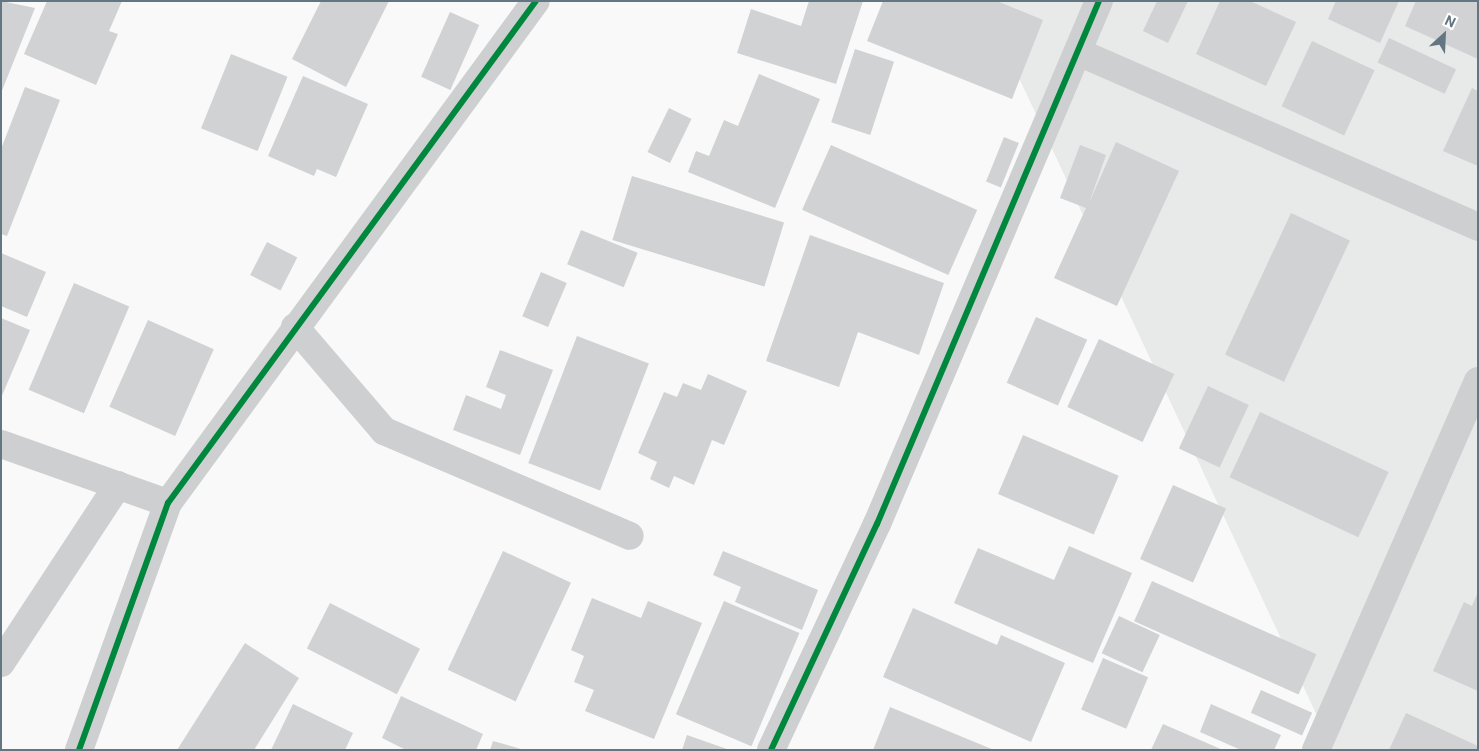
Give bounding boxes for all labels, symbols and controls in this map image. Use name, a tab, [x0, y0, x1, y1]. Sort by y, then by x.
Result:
north arrow	[1419, 10, 1469, 60]
text: N	[1442, 12, 1458, 31]

